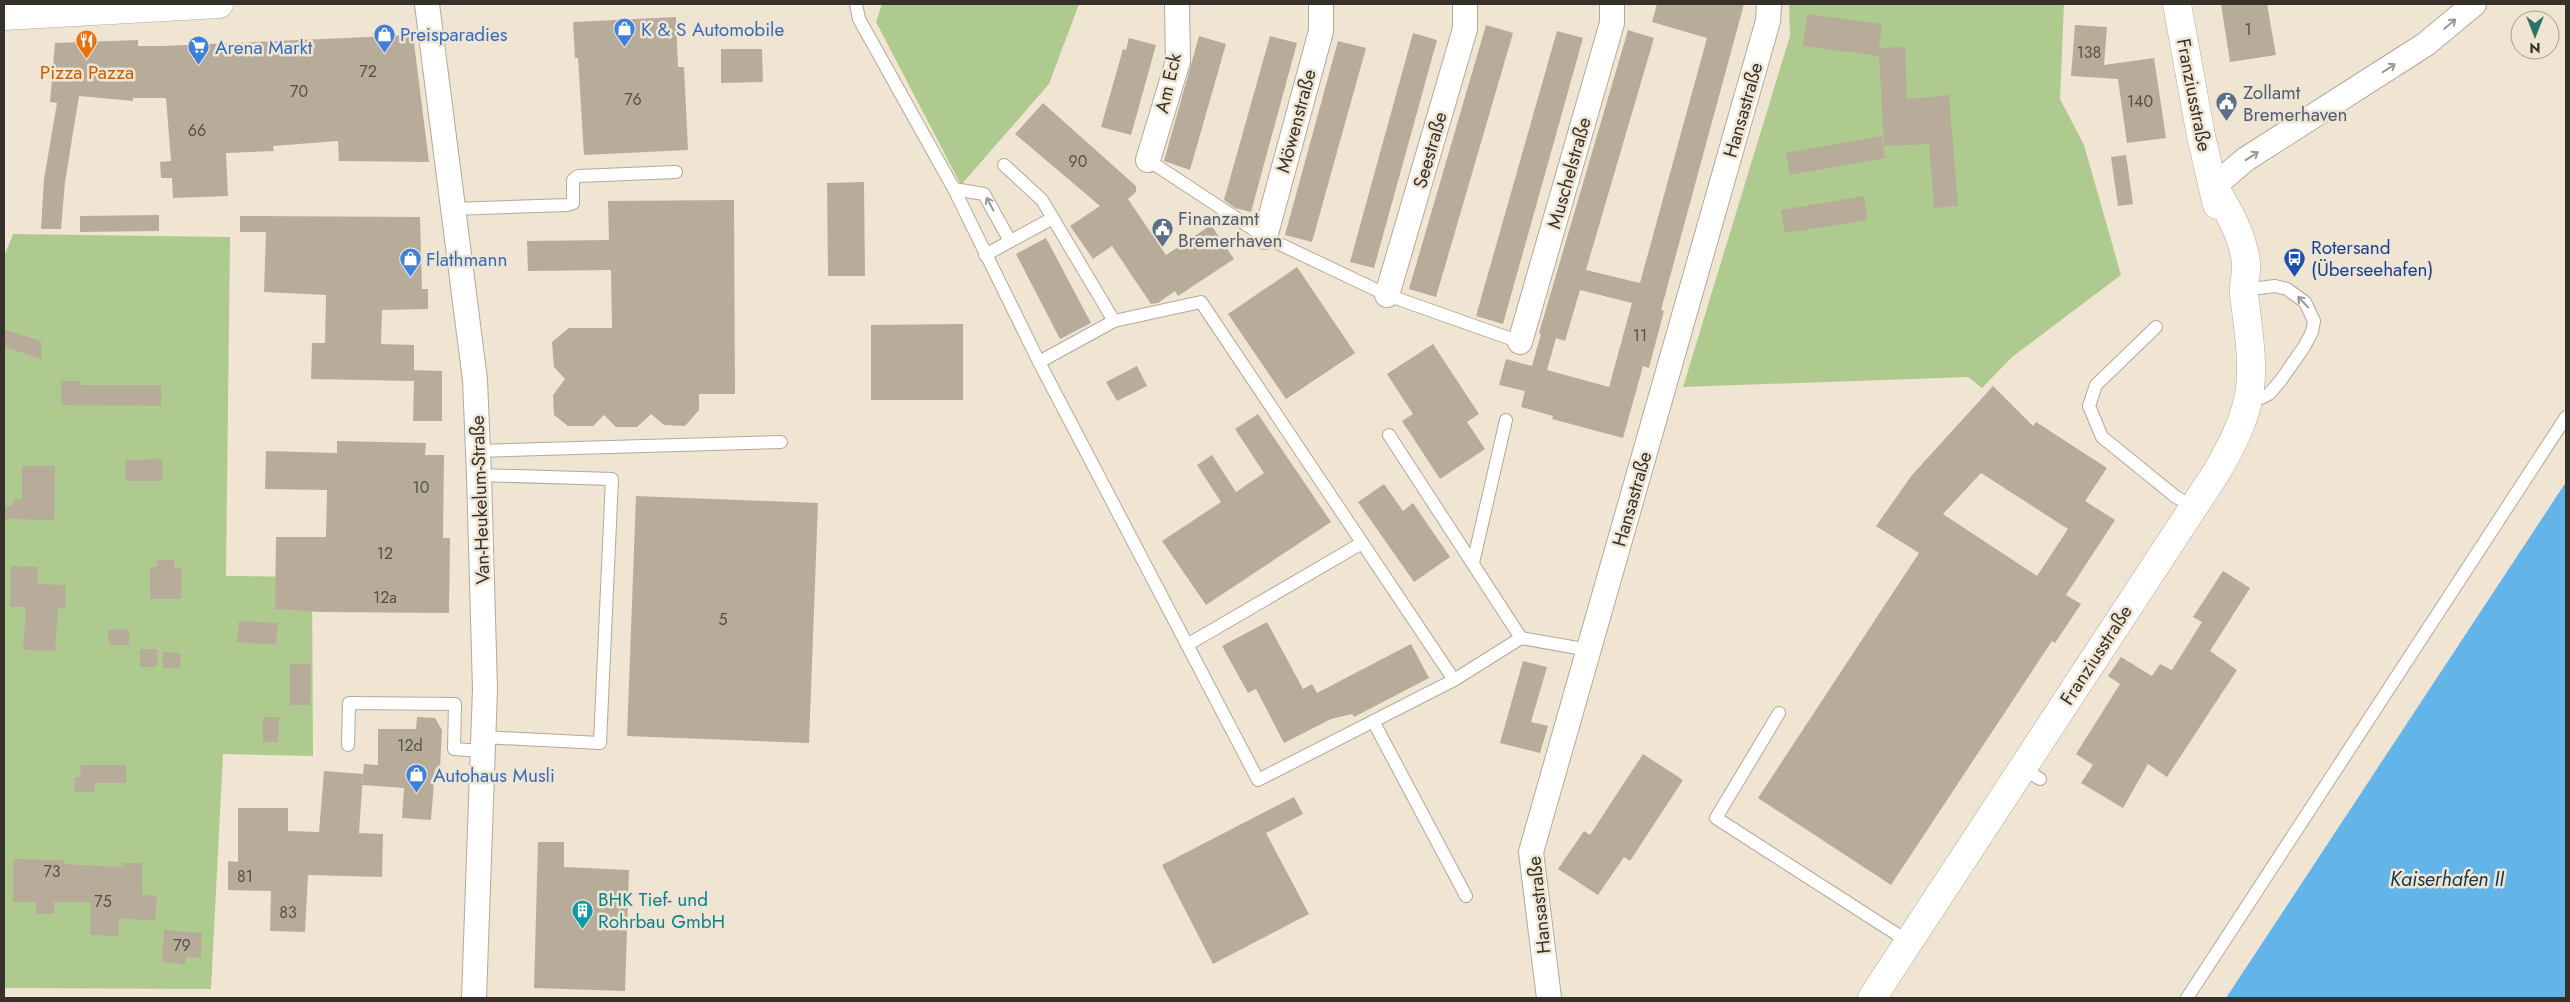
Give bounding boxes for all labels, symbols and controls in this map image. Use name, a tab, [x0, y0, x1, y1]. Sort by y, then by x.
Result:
north arrow	[2510, 10, 2560, 60]
place label: K & S Automobile	[641, 16, 784, 43]
shop icon: K & S Automobile	[613, 17, 637, 48]
house number: 1	[2244, 18, 2252, 41]
one-way arrow	[2443, 19, 2456, 30]
place label: Preisparadies	[400, 21, 508, 48]
shop icon: Preisparadies	[372, 22, 396, 53]
restaurant icon: Pizza Pazza	[75, 29, 99, 60]
place label: Arena Markt	[215, 34, 313, 61]
supermarket icon: Arena Markt	[187, 35, 211, 66]
street label: Franziusstraße	[2170, 36, 2218, 154]
text: N	[2529, 38, 2541, 58]
house number: 138	[2077, 41, 2101, 64]
street label: Am Eck	[1148, 50, 1188, 116]
place label: Pizza Pazza	[40, 59, 134, 86]
street label: Hansastraße	[1717, 59, 1770, 161]
house number: 72	[359, 60, 377, 83]
one-way arrow	[2381, 63, 2395, 73]
street label: Möwenstraße	[1269, 66, 1323, 176]
place label: Zollamt Bremerhaven	[2243, 79, 2348, 128]
house number: 70	[290, 80, 308, 103]
house number: 76	[624, 88, 642, 111]
house number: 140	[2127, 90, 2153, 113]
public building icon: Zollamt Bremerhaven	[2215, 91, 2239, 122]
street label: Seestraße	[1406, 108, 1454, 191]
street label: Muschelstraße	[1540, 114, 1598, 232]
house number: 66	[188, 119, 206, 142]
house number: 90	[1069, 150, 1087, 173]
one-way arrow	[2244, 150, 2258, 160]
one-way arrow	[984, 198, 994, 212]
place label: Finanzamt Bremerhaven	[1178, 205, 1283, 254]
public building icon: Finanzamt Bremerhaven	[1150, 217, 1174, 248]
place label: Rotersand (Überseehafen)	[2311, 234, 2433, 283]
place label: Flathmann	[426, 246, 507, 273]
bus stop icon: Rotersand (Überseehafen)	[2283, 246, 2307, 277]
shop icon: Flathmann	[398, 247, 422, 278]
one-way arrow	[2297, 296, 2309, 308]
house number: 11	[1633, 324, 1647, 347]
street label: Van-Heukelum-Straße	[464, 415, 496, 585]
street label: Hansastraße	[1606, 448, 1659, 550]
house number: 10	[413, 476, 429, 499]
house number: 12	[377, 542, 393, 565]
house number: 12a	[373, 586, 397, 609]
street label: Franziusstraße	[2054, 599, 2139, 710]
house number: 5	[718, 608, 728, 631]
house number: 12d	[397, 734, 423, 757]
place label: Autohaus Musli	[433, 762, 555, 789]
shop icon: Autohaus Musli	[405, 763, 429, 794]
street label: Hansastraße	[1520, 855, 1558, 955]
house number: 73	[43, 860, 61, 883]
house number: 81	[237, 865, 253, 888]
water label: Kaiserhafen II	[2390, 865, 2505, 894]
place label: BHK Tief- und Rohrbau GmbH	[598, 886, 725, 935]
house number: 75	[94, 890, 112, 913]
building icon: BHK Tief- und Rohrbau GmbH	[570, 898, 594, 929]
house number: 83	[279, 901, 297, 924]
house number: 79	[173, 934, 191, 957]

